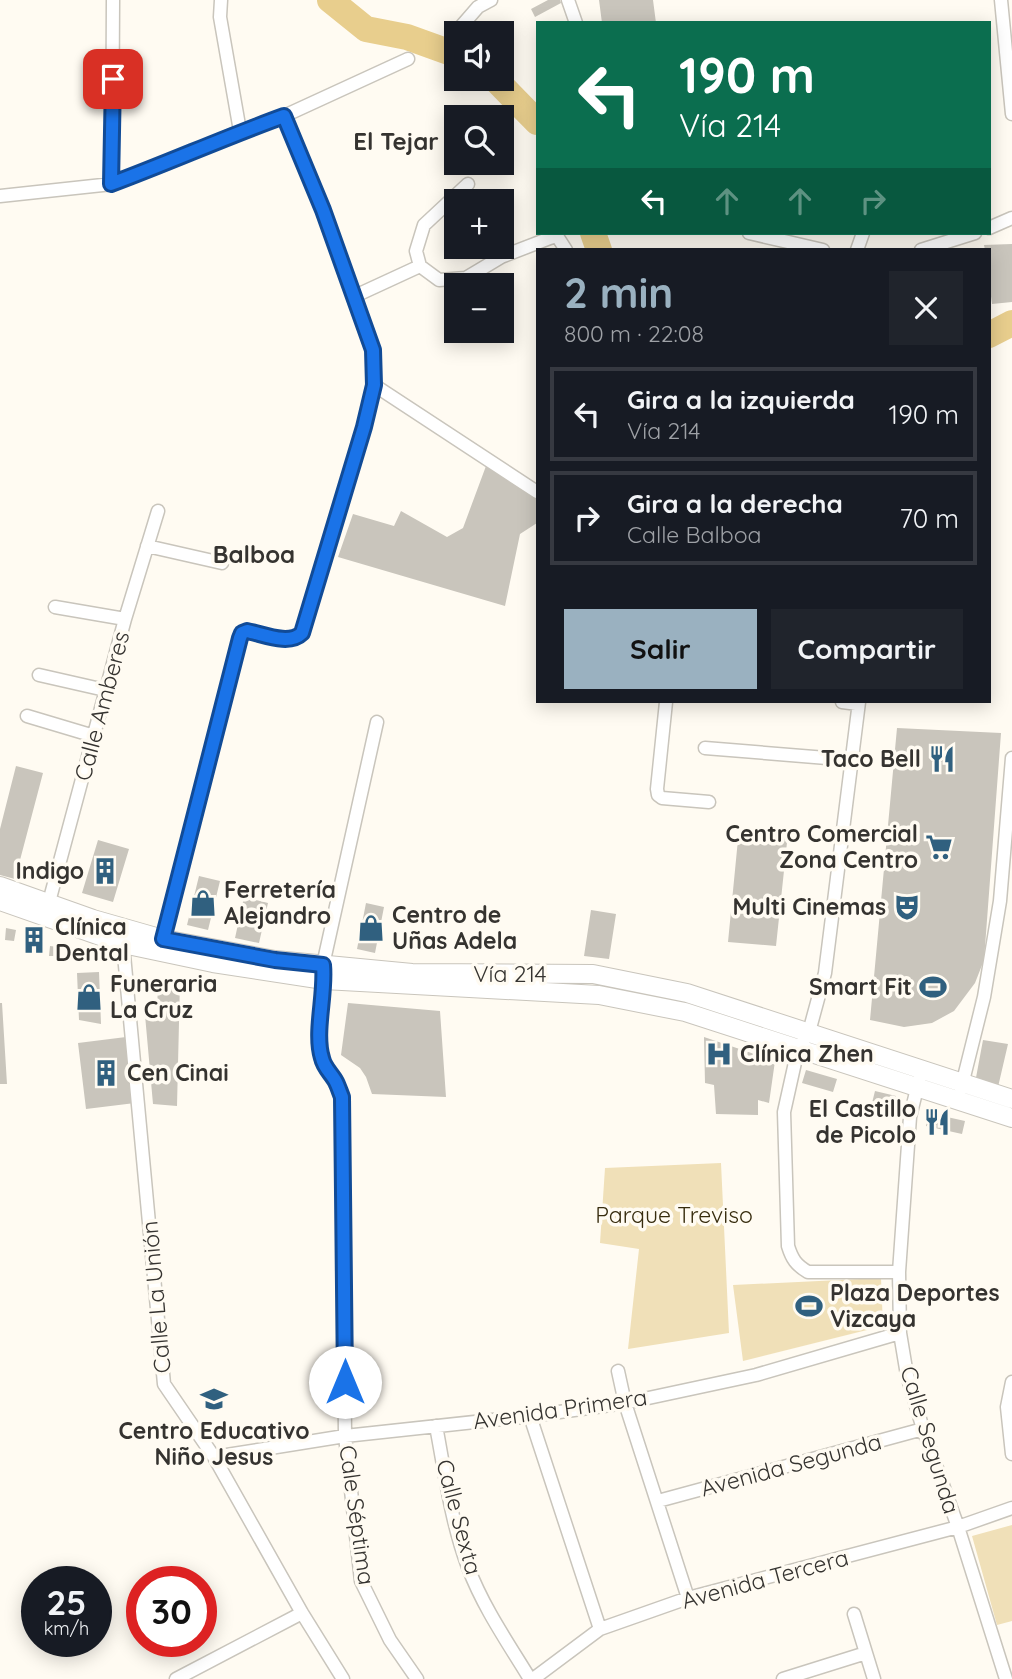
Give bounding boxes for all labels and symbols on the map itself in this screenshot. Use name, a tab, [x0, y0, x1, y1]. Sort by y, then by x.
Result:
pin	[83, 49, 143, 109]
district label: El Tejar	[353, 126, 439, 156]
district label: Balboa	[213, 539, 295, 569]
street label: Calle Amberes	[68, 628, 135, 784]
place label: Taco Bell	[821, 744, 921, 773]
restaurant icon: Taco Bell	[927, 744, 957, 774]
place label: Centro Comercial Zona Centro	[726, 819, 918, 874]
supermarket icon: Centro Comercial Zona Centro	[924, 832, 954, 862]
place label: Indigo	[16, 856, 84, 885]
building icon: Indigo	[90, 856, 120, 886]
place label: Ferretería Alejandro	[224, 875, 336, 930]
shop icon: Ferretería Alejandro	[188, 888, 218, 918]
place label: Multi Cinemas	[732, 892, 886, 921]
theatre icon: Multi Cinemas	[892, 892, 922, 922]
place label: Centro de Uñas Adela	[392, 900, 517, 955]
place label: Clínica Dental	[55, 912, 129, 967]
shop icon: Centro de Uñas Adela	[356, 913, 386, 943]
building icon: Clínica Dental	[19, 925, 49, 955]
street label: Vía 214	[473, 959, 547, 988]
place label: Funeraria La Cruz	[110, 969, 217, 1024]
place label: Smart Fit	[809, 972, 912, 1001]
sports icon: Smart Fit	[918, 972, 948, 1002]
shop icon: Funeraria La Cruz	[74, 982, 104, 1012]
hospital icon: Clínica Zhen	[704, 1039, 734, 1069]
place label: Clínica Zhen	[740, 1039, 874, 1068]
building icon: Cen Cinai	[91, 1058, 121, 1088]
place label: Cen Cinai	[127, 1058, 229, 1087]
place label: El Castillo de Picolo	[809, 1094, 916, 1149]
restaurant icon: El Castillo de Picolo	[922, 1107, 952, 1137]
park label: Parque Treviso	[595, 1200, 753, 1229]
street label: Calle La Unión	[134, 1220, 177, 1374]
place label: Plaza Deportes Vizcaya	[830, 1278, 999, 1333]
sports icon: Plaza Deportes Vizcaya	[794, 1291, 824, 1321]
position arrow	[308, 1345, 382, 1419]
street label: Calle Segunda	[894, 1363, 967, 1517]
street label: Avenida Primera	[471, 1382, 649, 1435]
school or university icon: Centro Educativo Niño Jesus	[199, 1384, 229, 1414]
place label: Centro Educativo Niño Jesus	[118, 1416, 310, 1471]
street label: Avenida Segunda	[697, 1426, 884, 1503]
street label: Cale Séptima	[333, 1443, 382, 1587]
street label: Calle Sexta	[430, 1456, 489, 1578]
street label: Avenida Tercera	[678, 1542, 851, 1615]
speed limit sign: 30	[126, 1566, 217, 1657]

